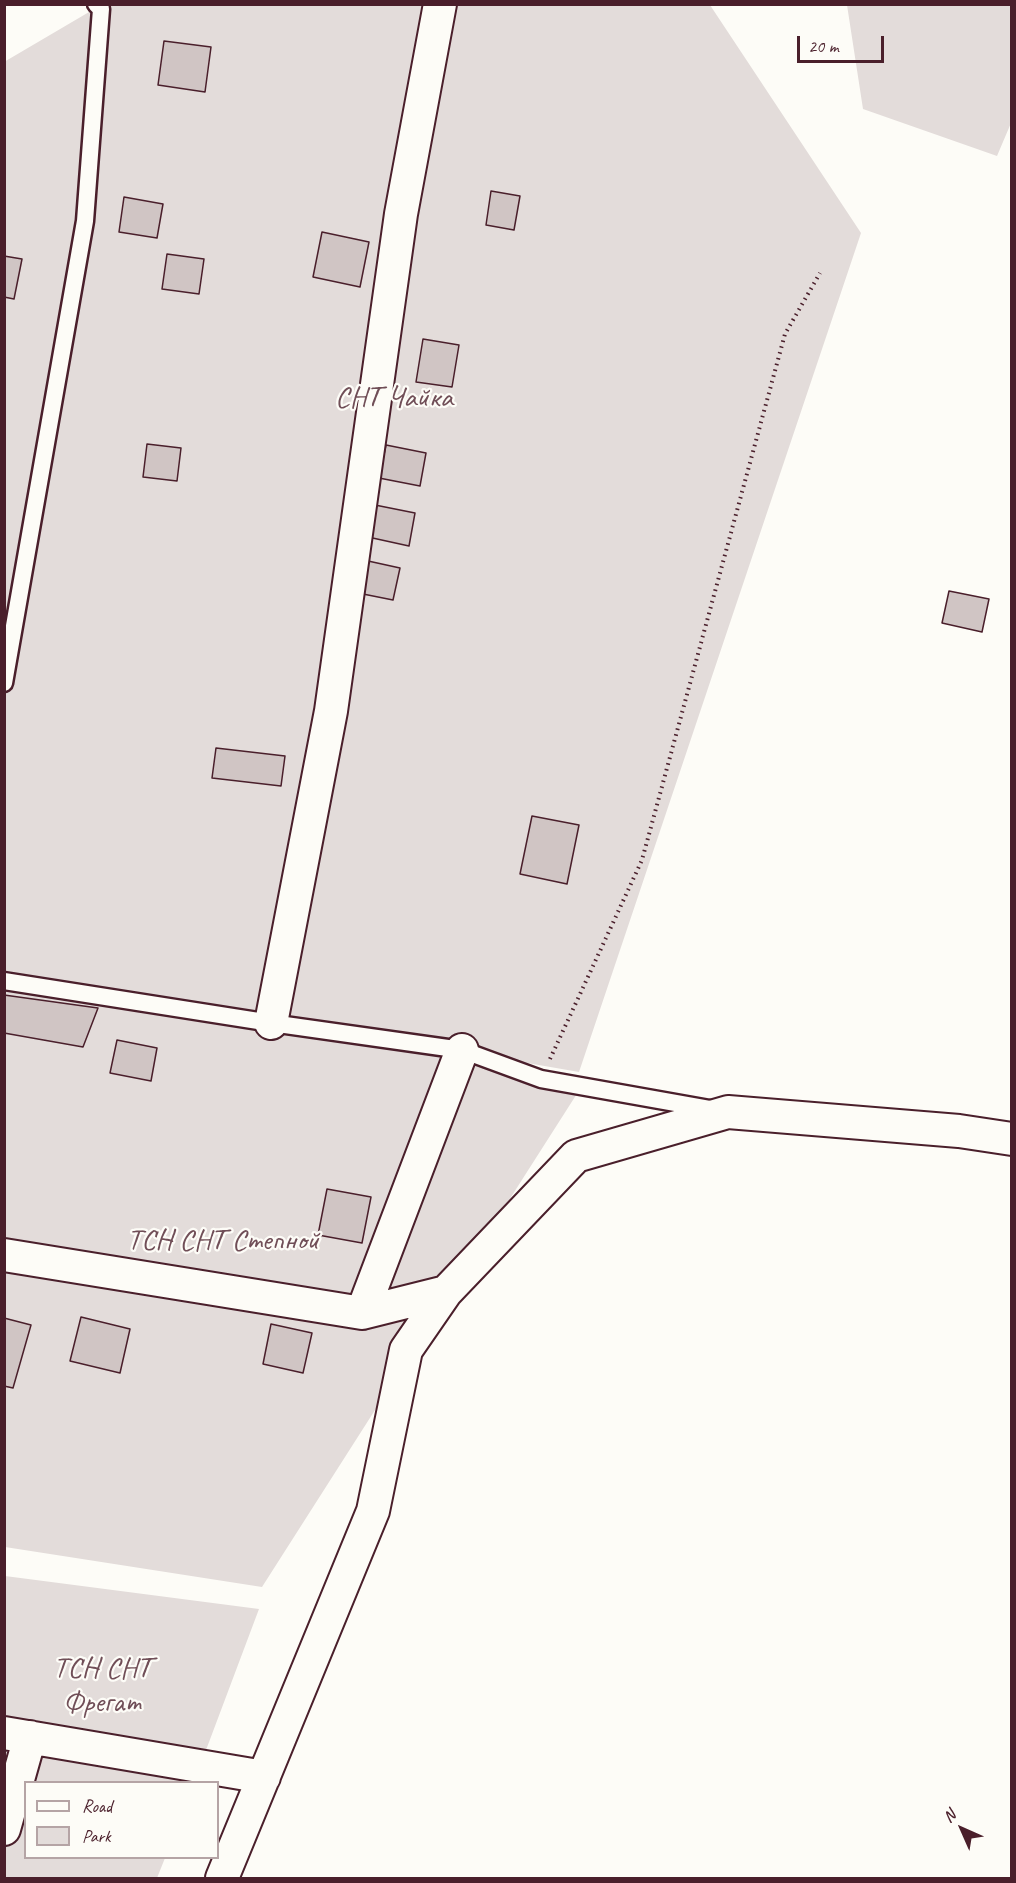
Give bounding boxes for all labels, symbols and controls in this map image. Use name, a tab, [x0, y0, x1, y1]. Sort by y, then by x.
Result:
scale bar	[800, 24, 887, 62]
text: 20 m	[808, 35, 839, 57]
park label: СНТ Чайка	[335, 380, 453, 416]
park label: ТСН СНТ Степной	[127, 1223, 319, 1259]
park label: ТСН СНТ Фрегат	[53, 1651, 151, 1722]
legend	[24, 1781, 219, 1859]
text: Road	[82, 1795, 112, 1817]
north arrow	[932, 1799, 992, 1859]
text: N	[939, 1806, 960, 1827]
text: Park	[82, 1825, 111, 1847]

